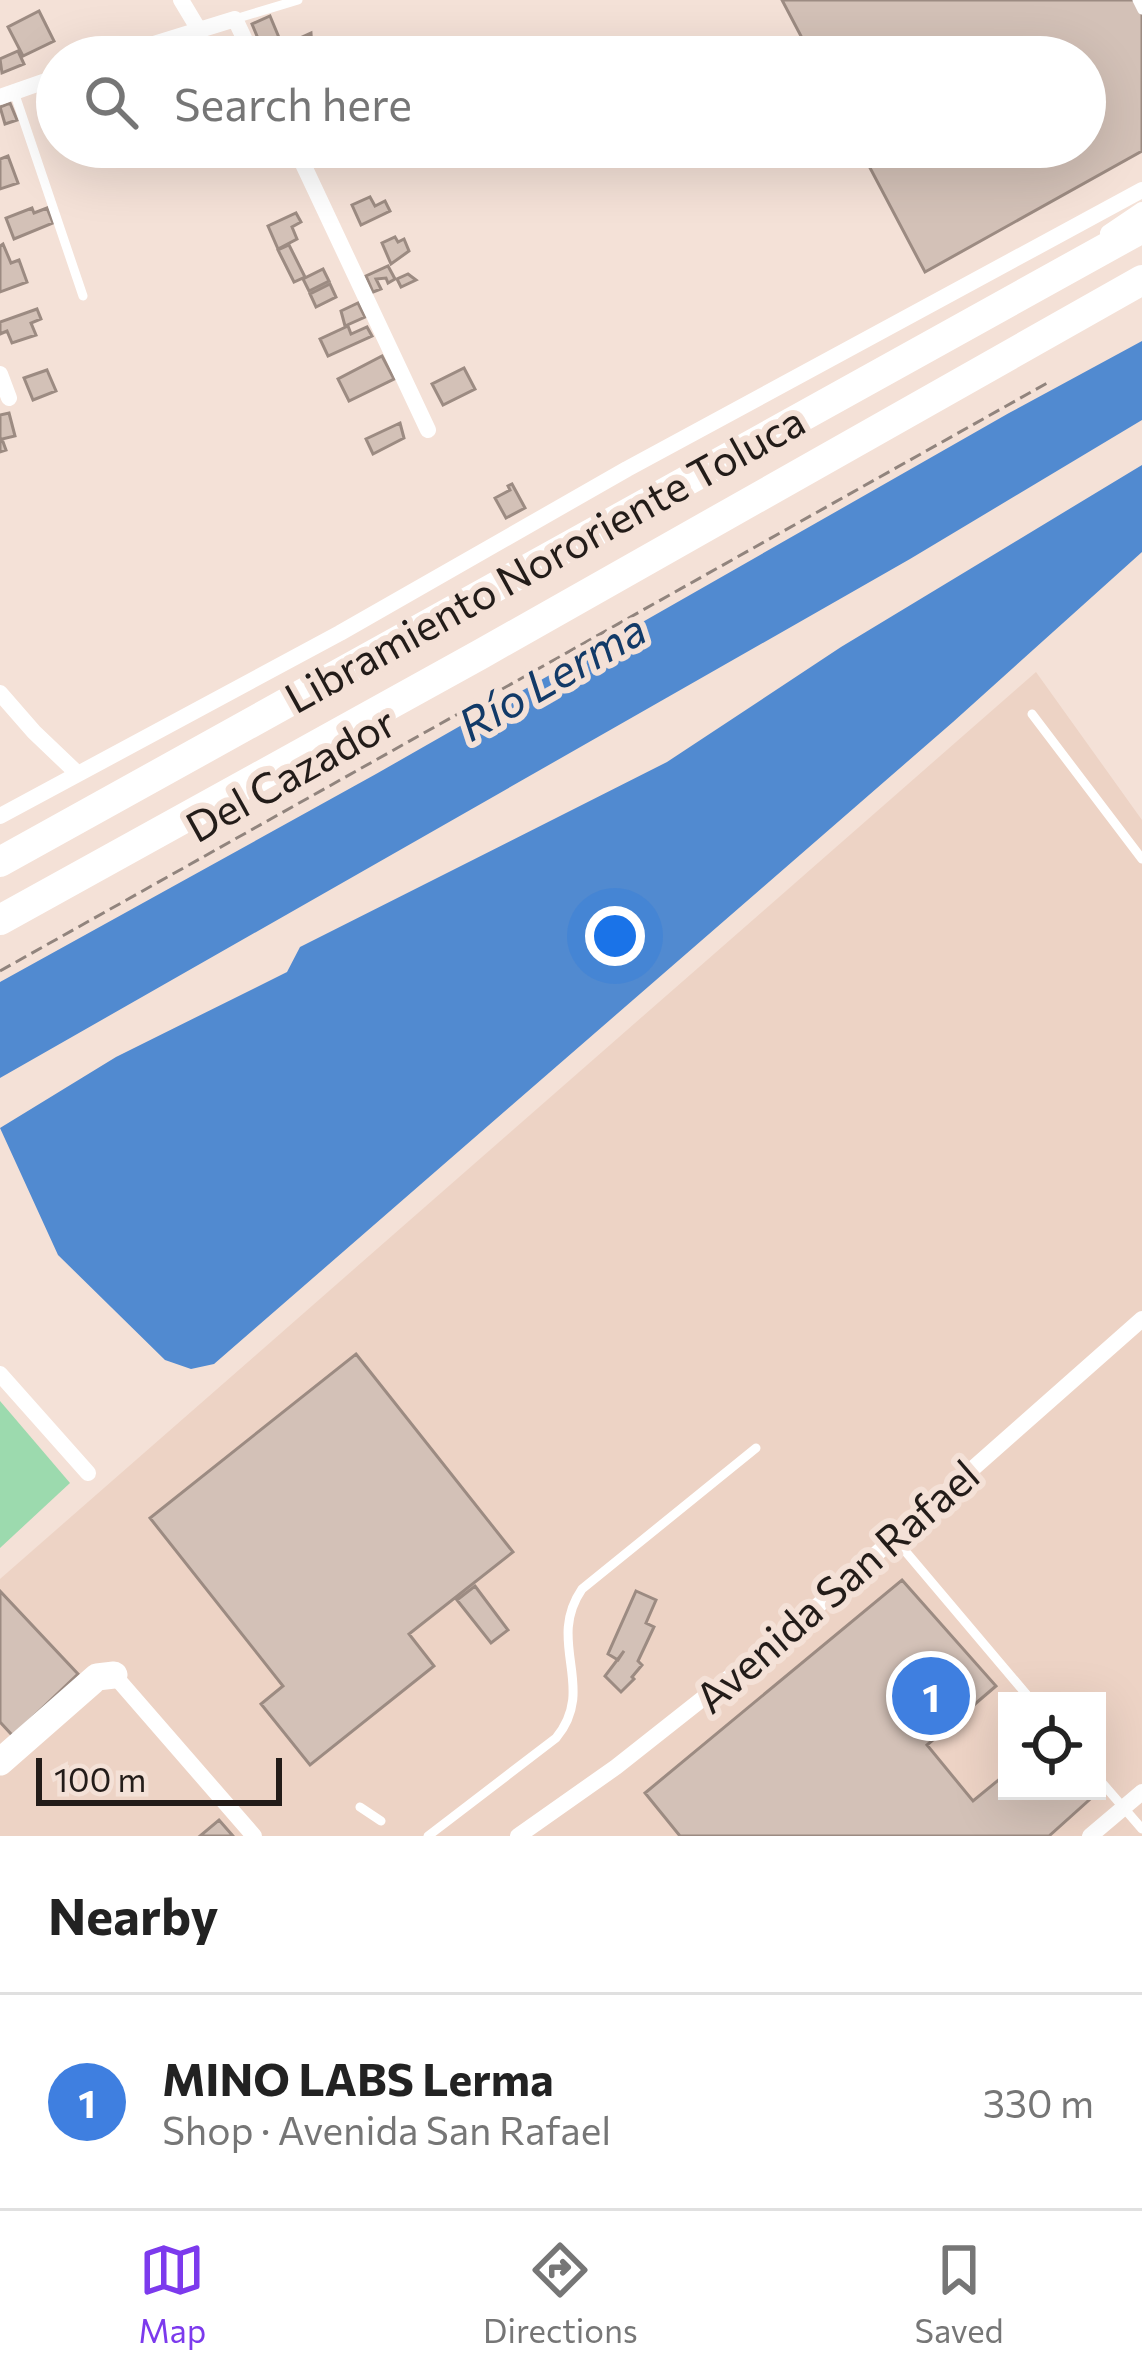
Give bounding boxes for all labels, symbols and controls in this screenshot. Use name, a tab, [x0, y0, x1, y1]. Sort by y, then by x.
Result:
search box	[36, 36, 1106, 168]
icon: search	[78, 69, 144, 135]
text: Search here	[174, 75, 412, 130]
street label: Libramiento Nororiente Toluca	[275, 393, 813, 723]
water label: Río Lerma	[447, 599, 655, 751]
street label: Del Cazador	[176, 694, 404, 852]
your location	[585, 906, 645, 966]
street label: Avenida San Rafael	[683, 1448, 989, 1722]
pin: 1	[892, 1651, 970, 1741]
map controls	[998, 1692, 1106, 1800]
button: locate	[998, 1692, 1106, 1800]
scale bar	[36, 1752, 282, 1805]
text: 100 m	[54, 1758, 146, 1799]
text: Nearby	[48, 1883, 218, 1946]
text: MINO LABS Lerma	[162, 2050, 554, 2105]
text: 1	[78, 2078, 96, 2126]
text: 330 m	[983, 2078, 1094, 2126]
text: Shop · Avenida San Rafael	[162, 2105, 611, 2153]
tab: Map	[138, 2237, 206, 2350]
tab: Directions	[483, 2237, 638, 2350]
tab: Saved	[915, 2237, 1004, 2350]

